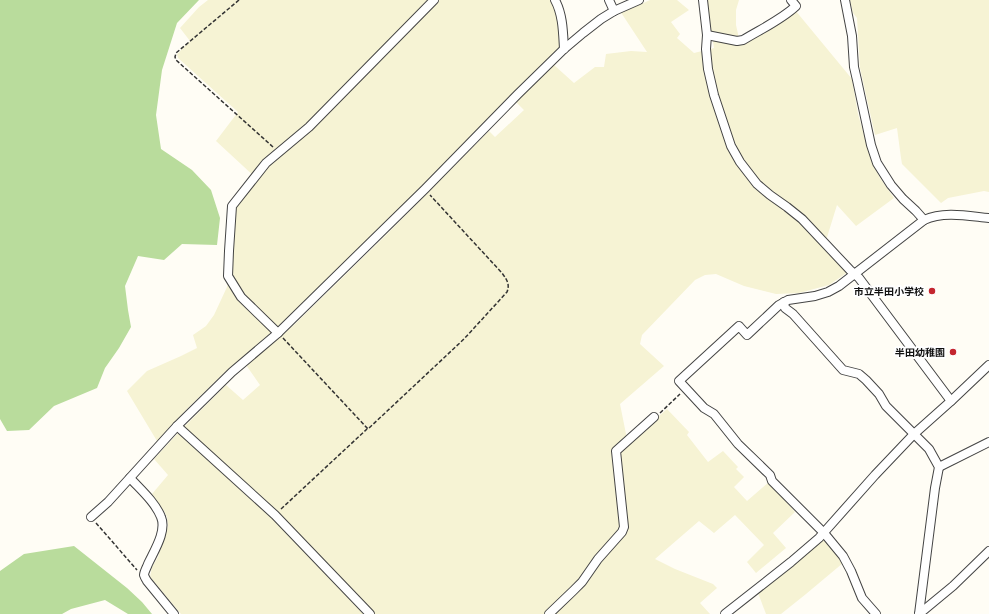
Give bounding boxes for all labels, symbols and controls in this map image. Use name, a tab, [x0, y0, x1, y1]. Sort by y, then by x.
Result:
place label: 市立半田小学校	[854, 285, 924, 298]
marker: 市立半田小学校	[927, 286, 937, 296]
place label: 半田幼稚園	[895, 346, 945, 359]
marker: 半田幼稚園	[948, 347, 958, 357]

